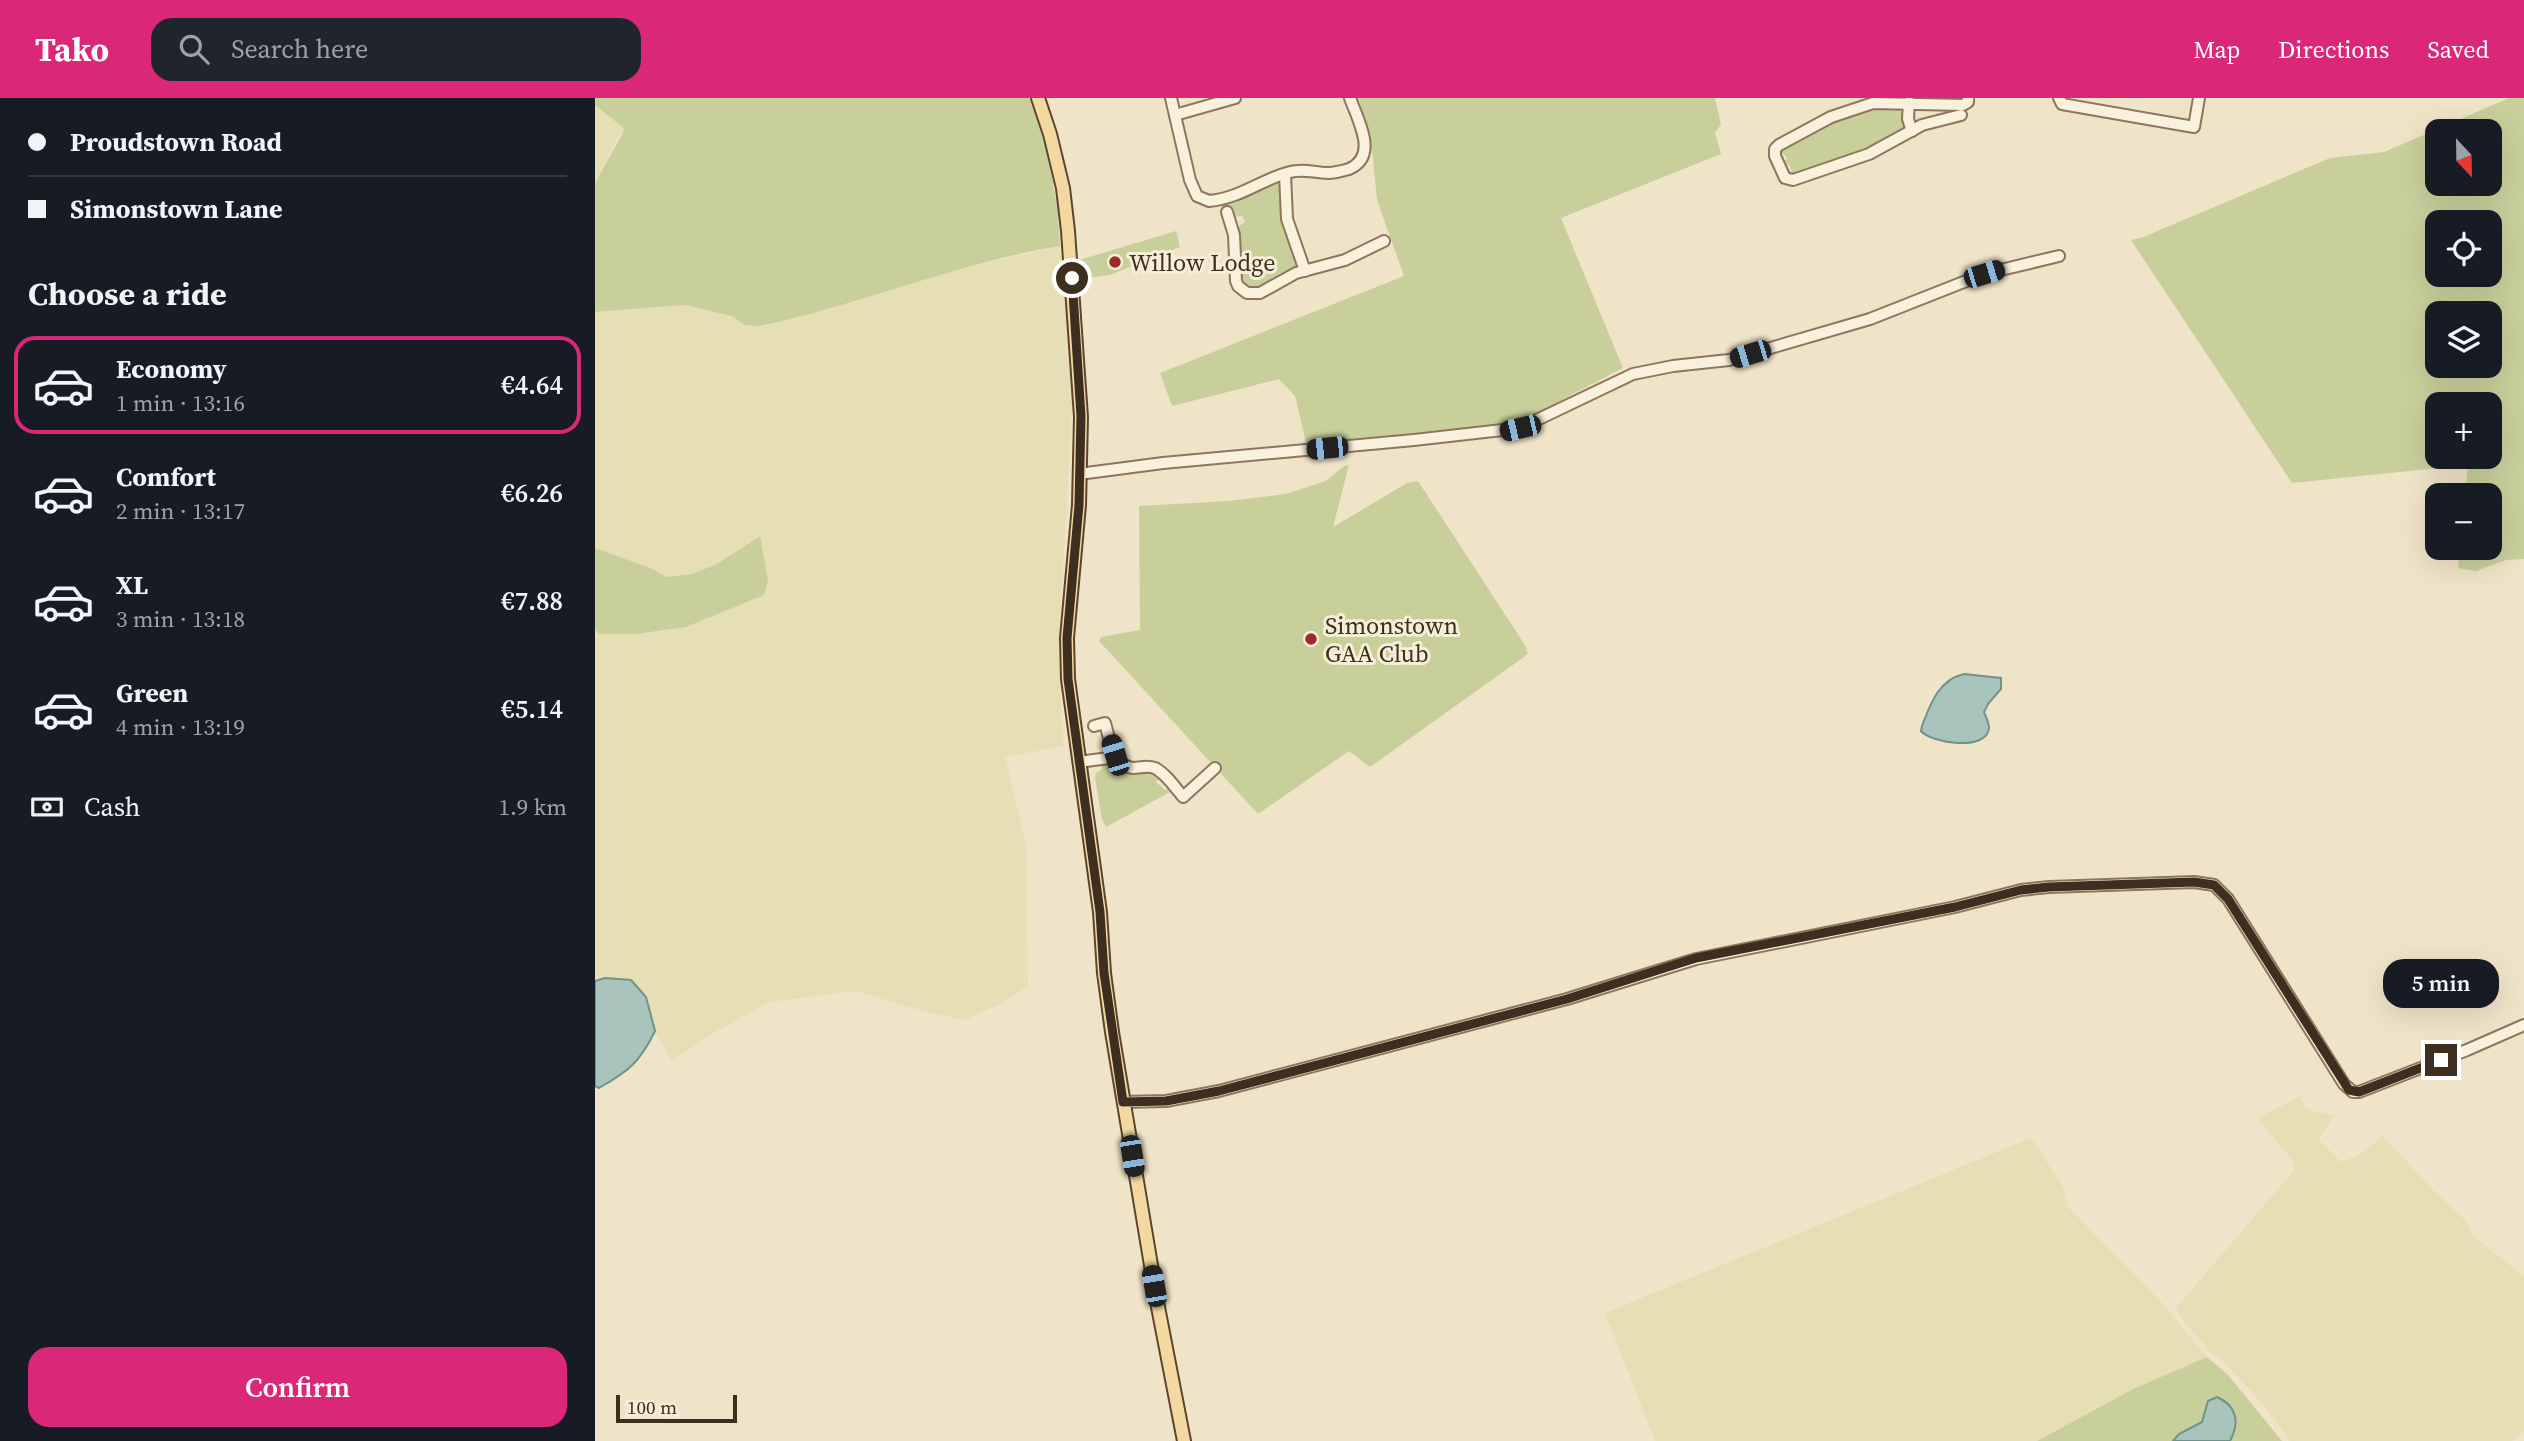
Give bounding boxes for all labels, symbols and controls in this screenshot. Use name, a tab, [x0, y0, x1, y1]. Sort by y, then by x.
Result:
search box	[151, 18, 641, 81]
text: Tako	[35, 27, 109, 72]
icon: search	[175, 30, 213, 68]
text: Search here	[231, 31, 368, 67]
text: Map	[2193, 33, 2240, 66]
text: Directions	[2278, 33, 2389, 66]
text: Saved	[2427, 33, 2489, 66]
north arrow	[2425, 119, 2503, 196]
map controls	[2425, 119, 2502, 560]
text: Proudstown Road	[70, 124, 282, 160]
text: Simonstown Lane	[70, 191, 283, 227]
button: locate	[2425, 210, 2502, 287]
place label: Willow Lodge	[1129, 246, 1275, 279]
marker: Willow Lodge	[1107, 254, 1123, 270]
car	[1961, 258, 2008, 290]
route start	[1056, 262, 1088, 294]
text: Choose a ride	[28, 272, 227, 316]
button: layers	[2425, 301, 2502, 378]
car	[1727, 338, 1774, 370]
text: Economy	[116, 351, 227, 387]
icon: car	[32, 354, 95, 417]
text: €4.64	[501, 367, 563, 403]
text: 1 min · 13:16	[116, 387, 245, 419]
button: +	[2425, 392, 2502, 469]
car	[1498, 413, 1543, 443]
car	[1306, 435, 1349, 461]
text: Comfort	[116, 459, 216, 495]
icon: car	[32, 462, 95, 525]
text: €6.26	[501, 475, 563, 511]
button: −	[2425, 483, 2502, 560]
text: 2 min · 13:17	[116, 495, 245, 527]
text: XL	[116, 567, 148, 603]
icon: car	[32, 570, 95, 633]
text: €7.88	[501, 583, 563, 619]
text: 3 min · 13:18	[116, 603, 245, 635]
place label: Simonstown GAA Club	[1325, 609, 1458, 670]
marker: Simonstown GAA Club	[1303, 631, 1319, 647]
text: Green	[116, 675, 188, 711]
icon: car	[32, 678, 95, 741]
text: €5.14	[501, 691, 563, 727]
text: 4 min · 13:19	[116, 711, 245, 743]
car	[1099, 732, 1132, 778]
icon: cash	[28, 788, 66, 826]
text: Cash	[84, 789, 140, 825]
text: 1.9 km	[498, 791, 567, 823]
callout: 5 min	[2383, 958, 2499, 1007]
text: 5 min	[2411, 967, 2471, 999]
route end	[2425, 1044, 2457, 1076]
car	[1119, 1134, 1146, 1178]
car	[1141, 1263, 1168, 1309]
button: Confirm	[28, 1347, 567, 1427]
scale bar	[616, 1392, 737, 1424]
text: 100 m	[627, 1394, 677, 1420]

